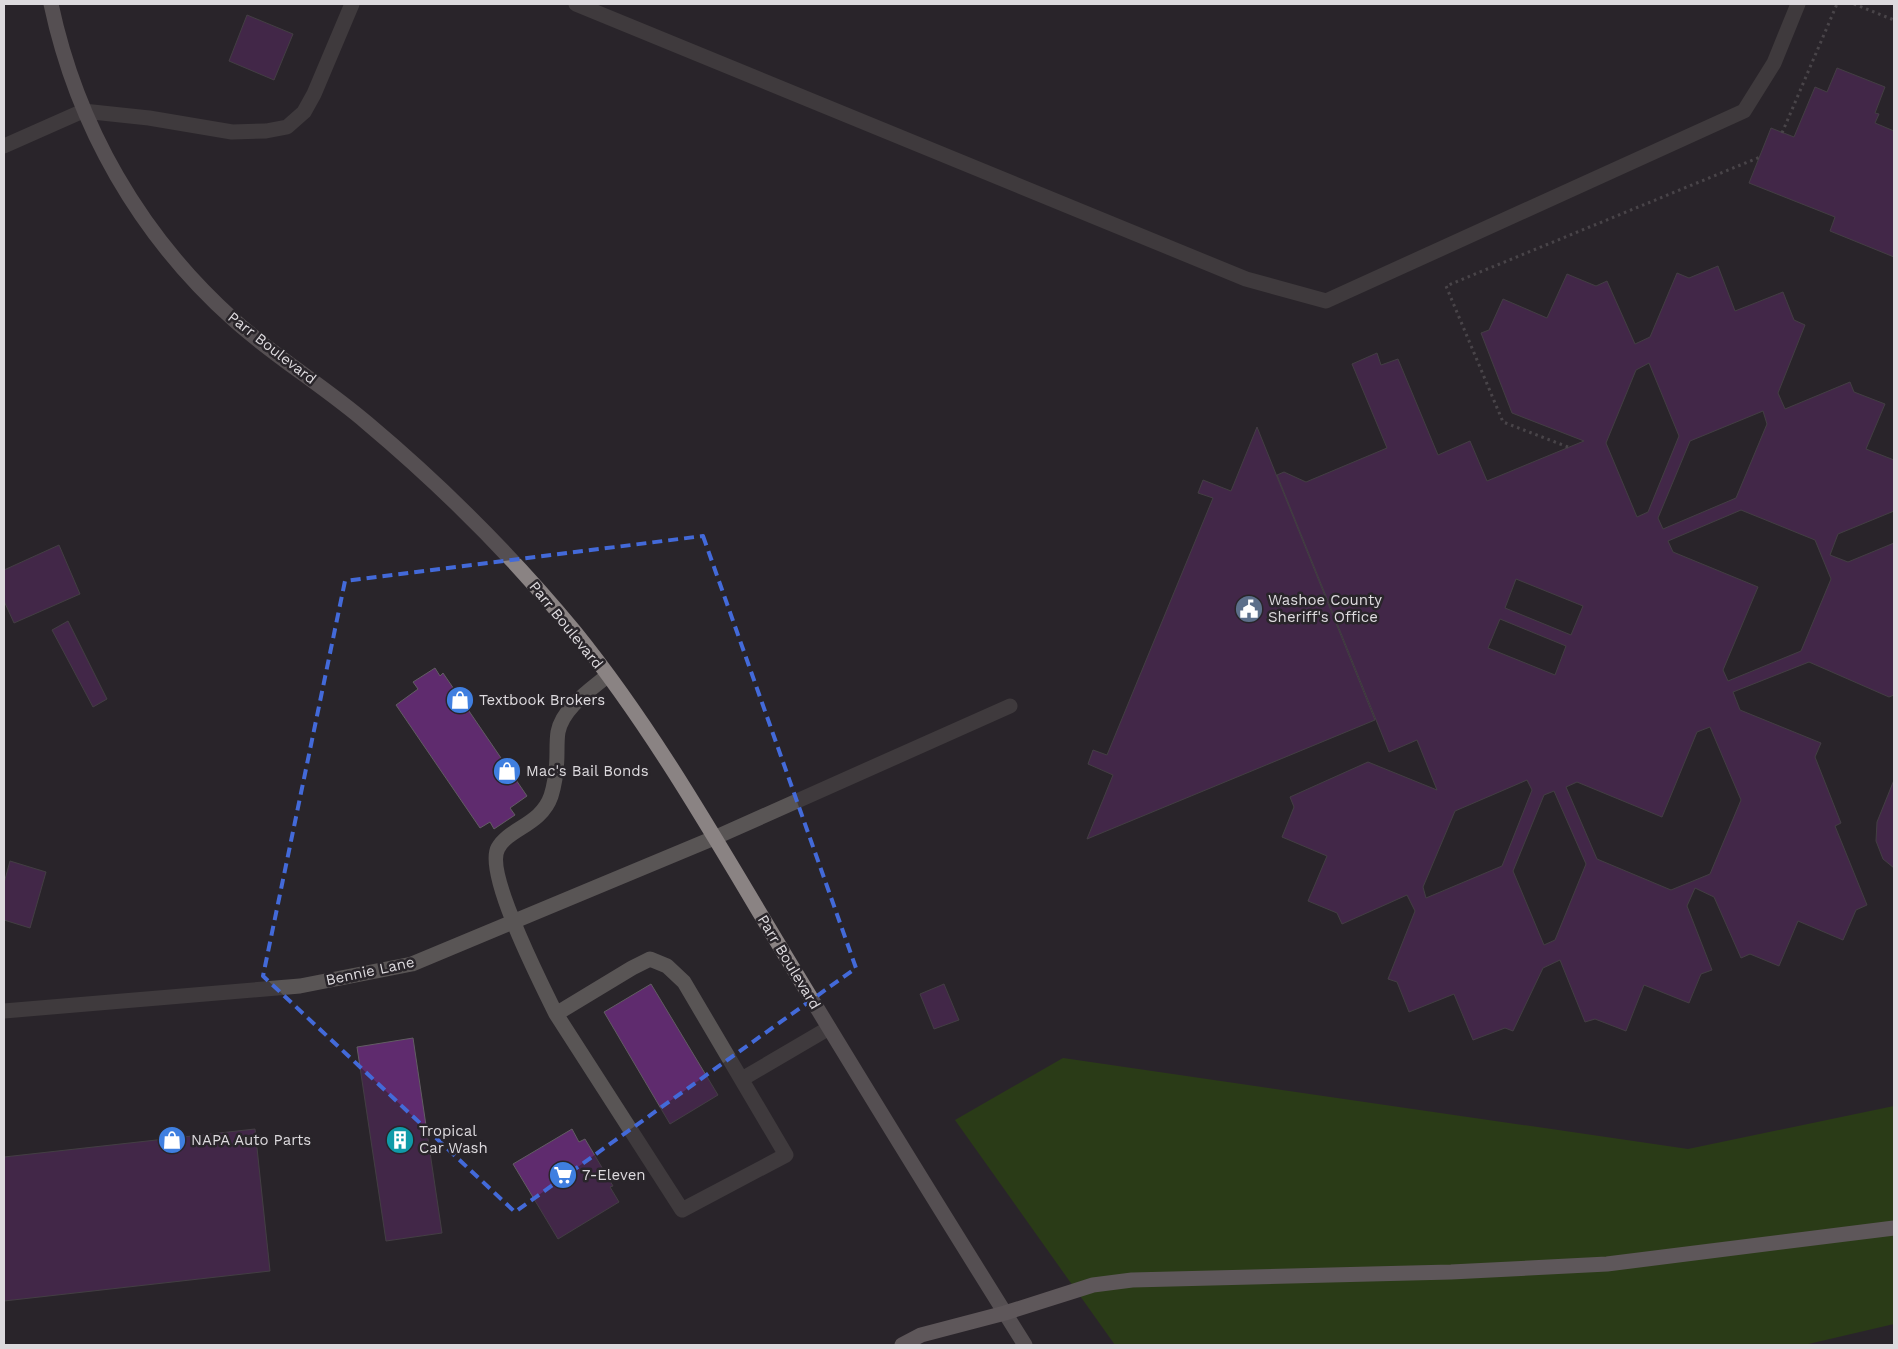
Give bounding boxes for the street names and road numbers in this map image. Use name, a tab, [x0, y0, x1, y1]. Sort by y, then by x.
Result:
street label: Parr Boulevard	[224, 308, 320, 388]
street label: Parr Boulevard	[525, 578, 607, 672]
street label: Parr Boulevard	[754, 911, 824, 1013]
street label: Bennie Lane	[324, 953, 416, 989]

